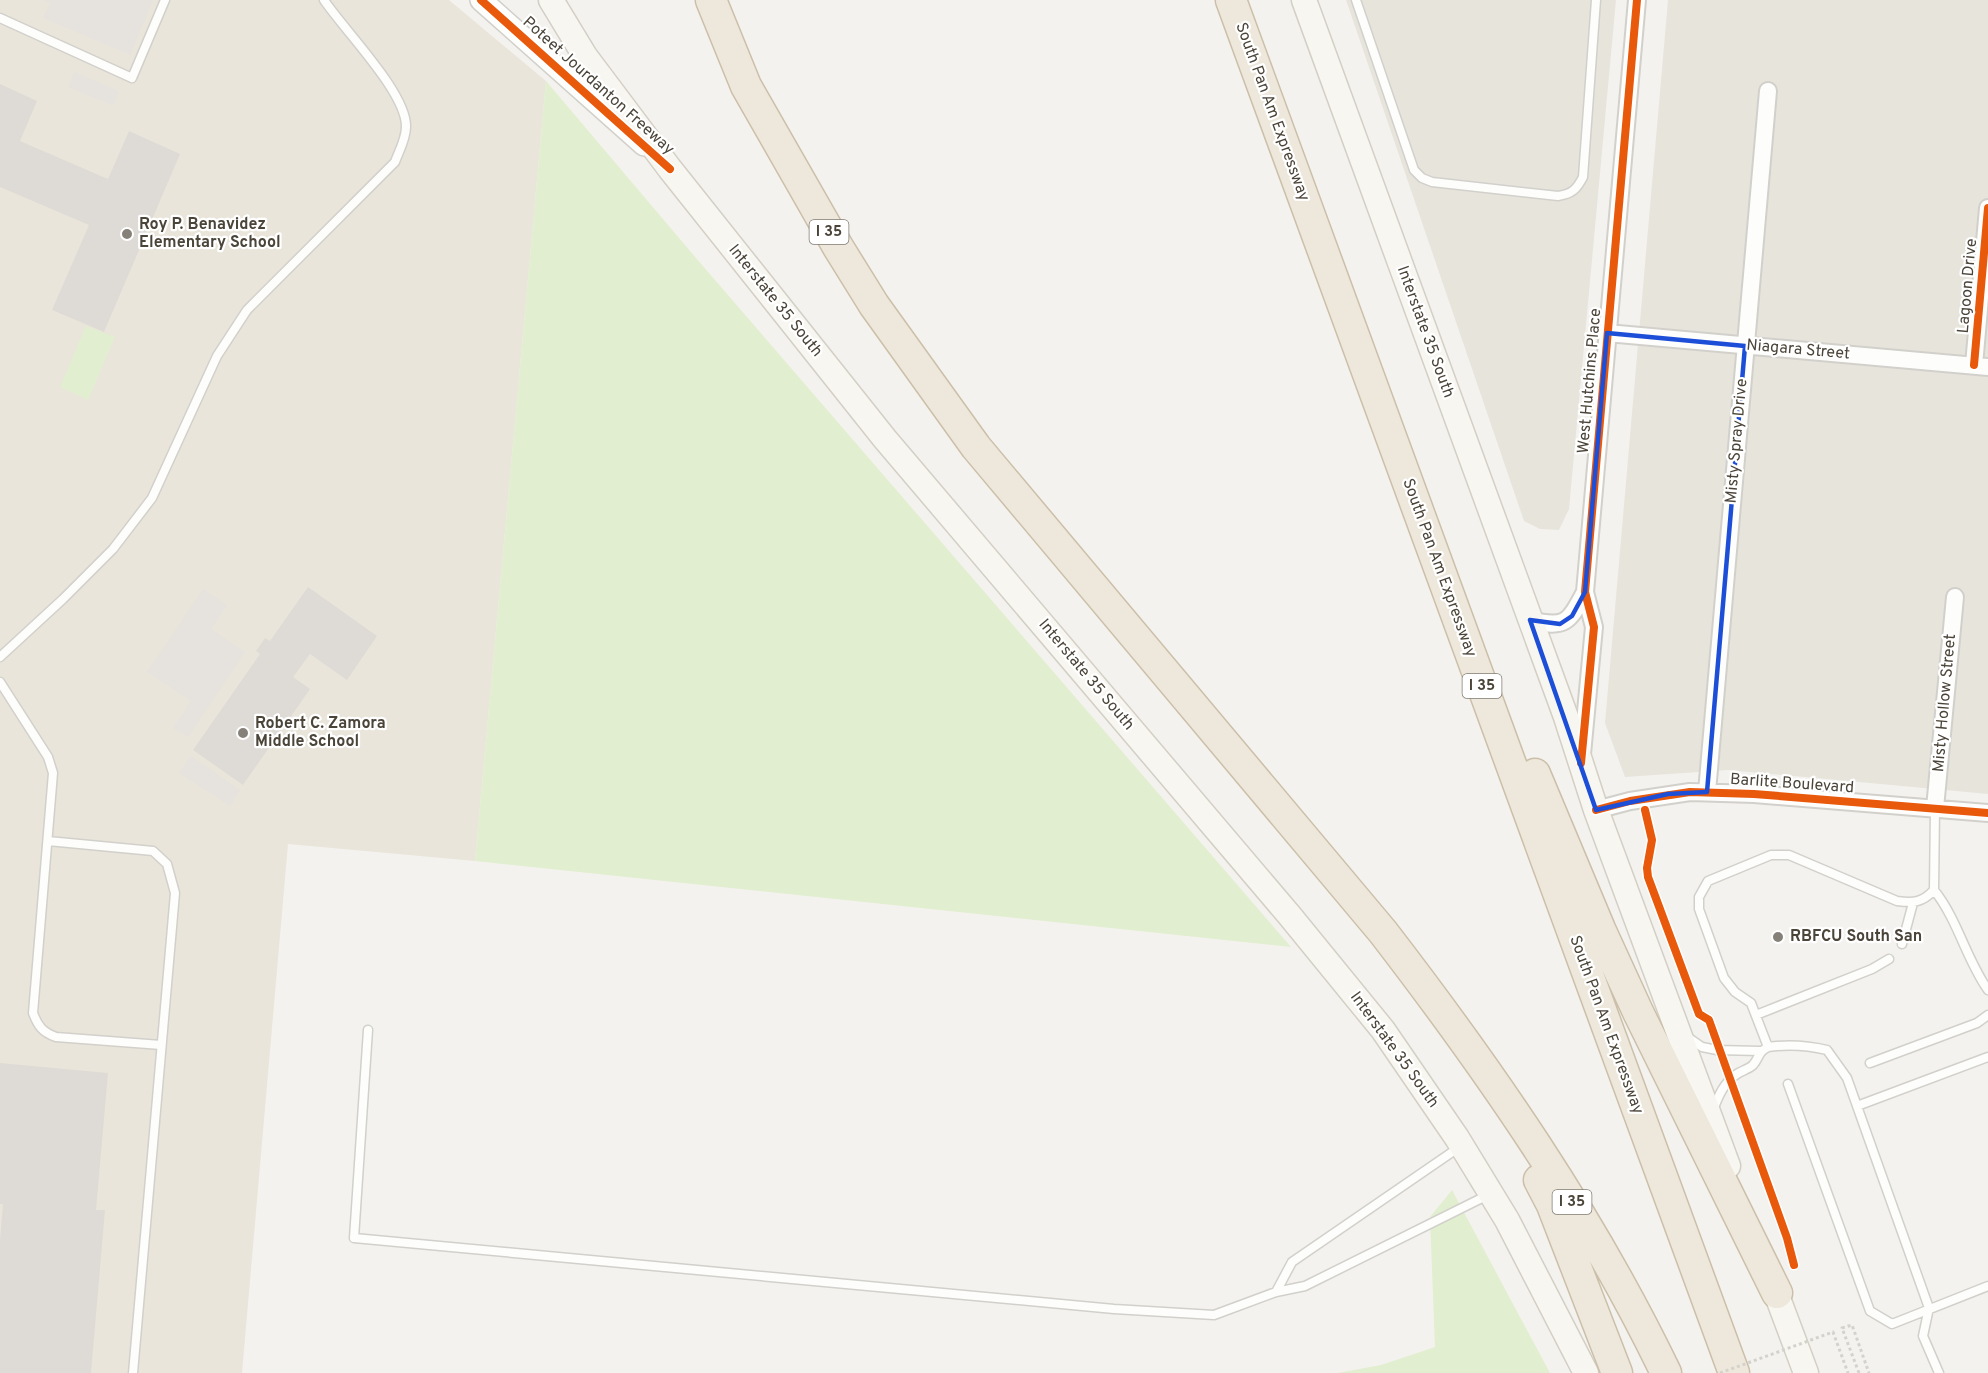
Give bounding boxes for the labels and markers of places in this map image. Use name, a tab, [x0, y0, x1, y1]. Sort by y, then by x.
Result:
place label: Roy P. Benavidez Elementary School	[139, 215, 281, 253]
marker: Roy P. Benavidez Elementary School	[120, 227, 134, 241]
place label: Robert C. Zamora Middle School	[255, 714, 386, 752]
marker: Robert C. Zamora Middle School	[236, 726, 250, 740]
place label: RBFCU South San	[1790, 927, 1922, 947]
marker: RBFCU South San	[1771, 930, 1785, 944]

